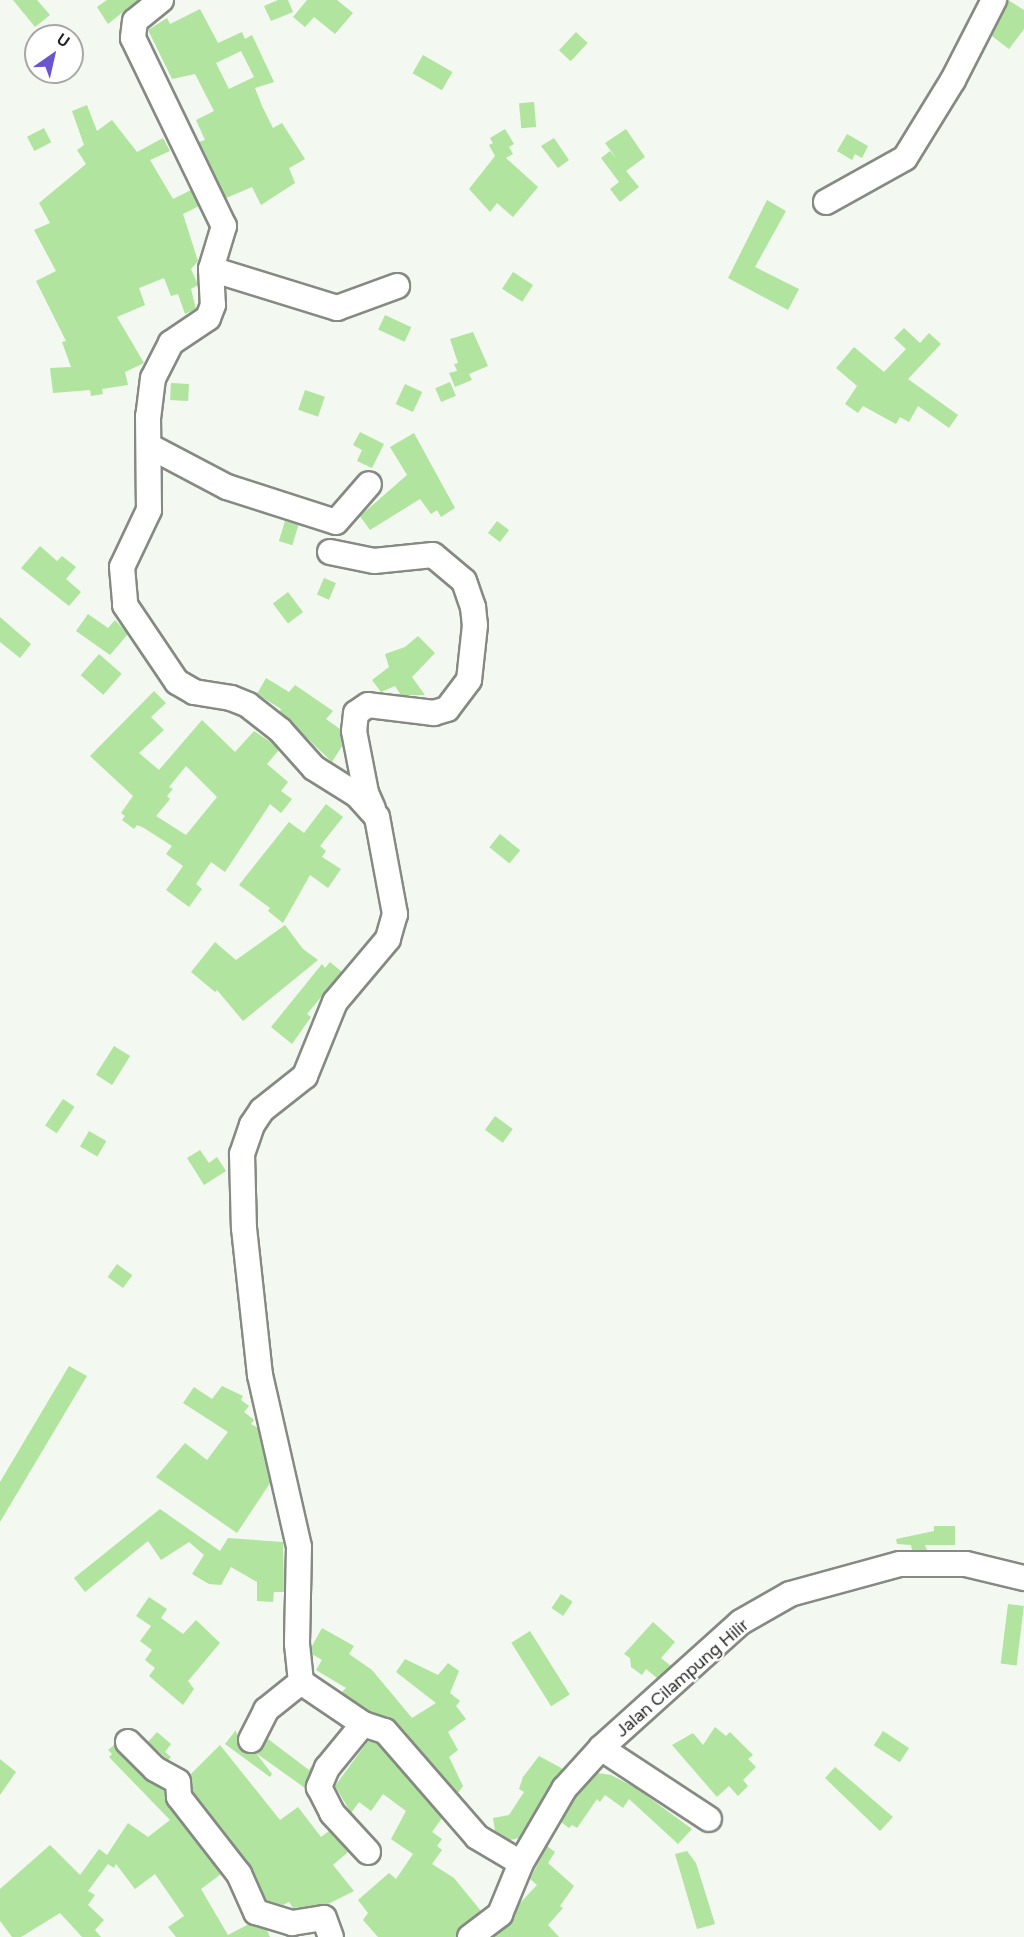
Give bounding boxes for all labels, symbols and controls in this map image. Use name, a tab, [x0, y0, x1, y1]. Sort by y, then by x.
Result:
north arrow	[24, 24, 84, 84]
text: U	[53, 29, 73, 51]
street label: Jalan Cilampung Hilir	[611, 1614, 753, 1742]

